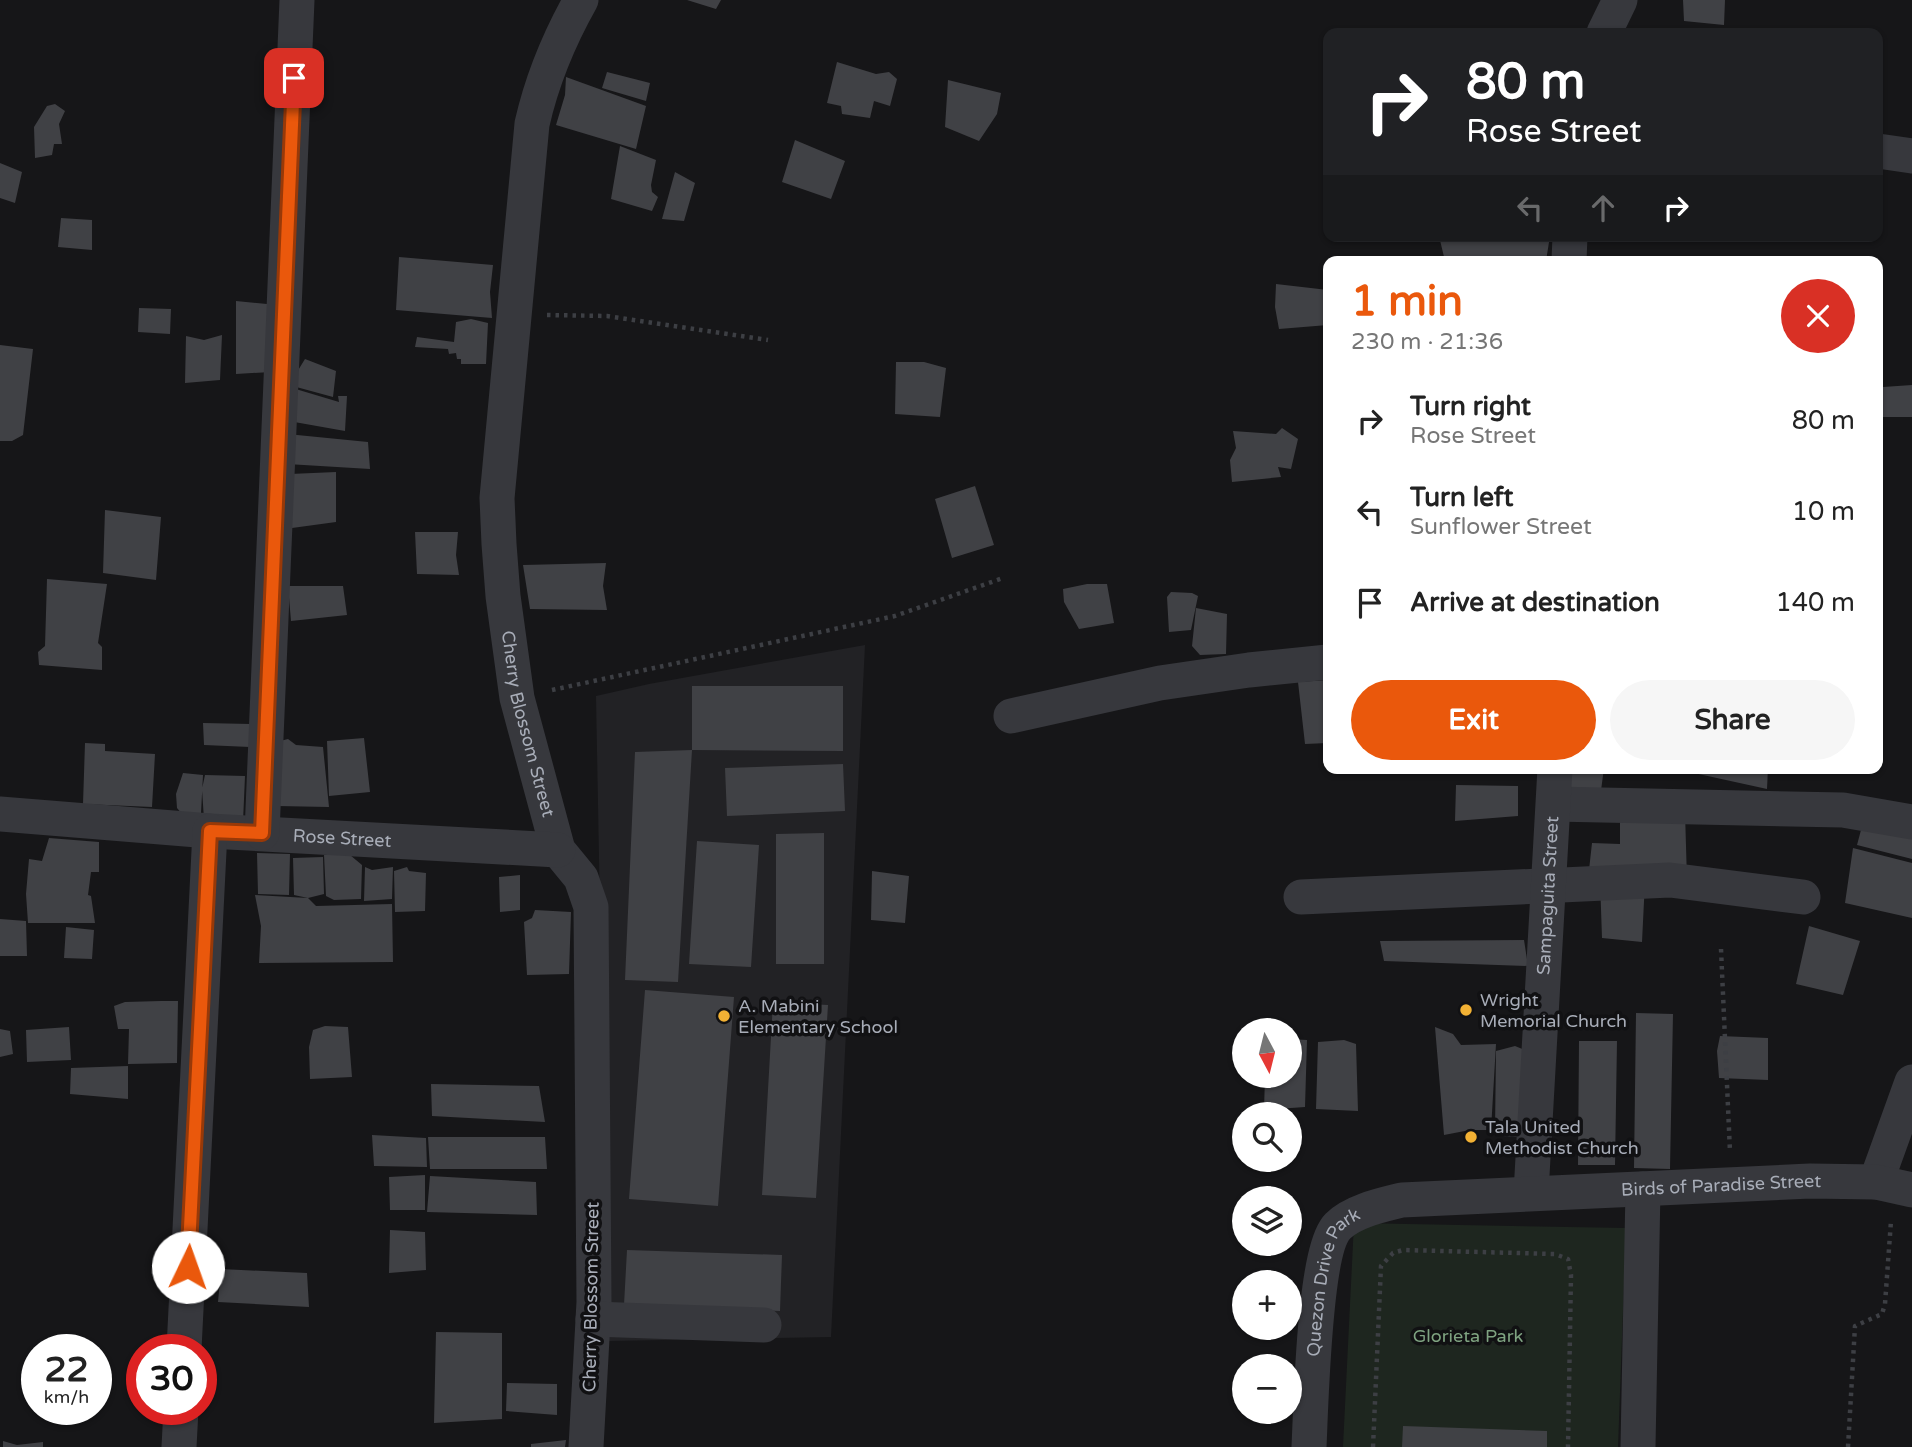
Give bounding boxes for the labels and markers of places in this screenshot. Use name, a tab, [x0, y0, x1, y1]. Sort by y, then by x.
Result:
pin	[264, 48, 324, 108]
place label: Wright Memorial Church	[1480, 989, 1627, 1032]
place label: A. Mabini Elementary School	[738, 995, 898, 1038]
marker: Wright Memorial Church	[1458, 1002, 1474, 1018]
marker: A. Mabini Elementary School	[716, 1008, 732, 1024]
place label: Tala United Methodist Church	[1485, 1116, 1639, 1159]
marker: Tala United Methodist Church	[1463, 1129, 1479, 1145]

